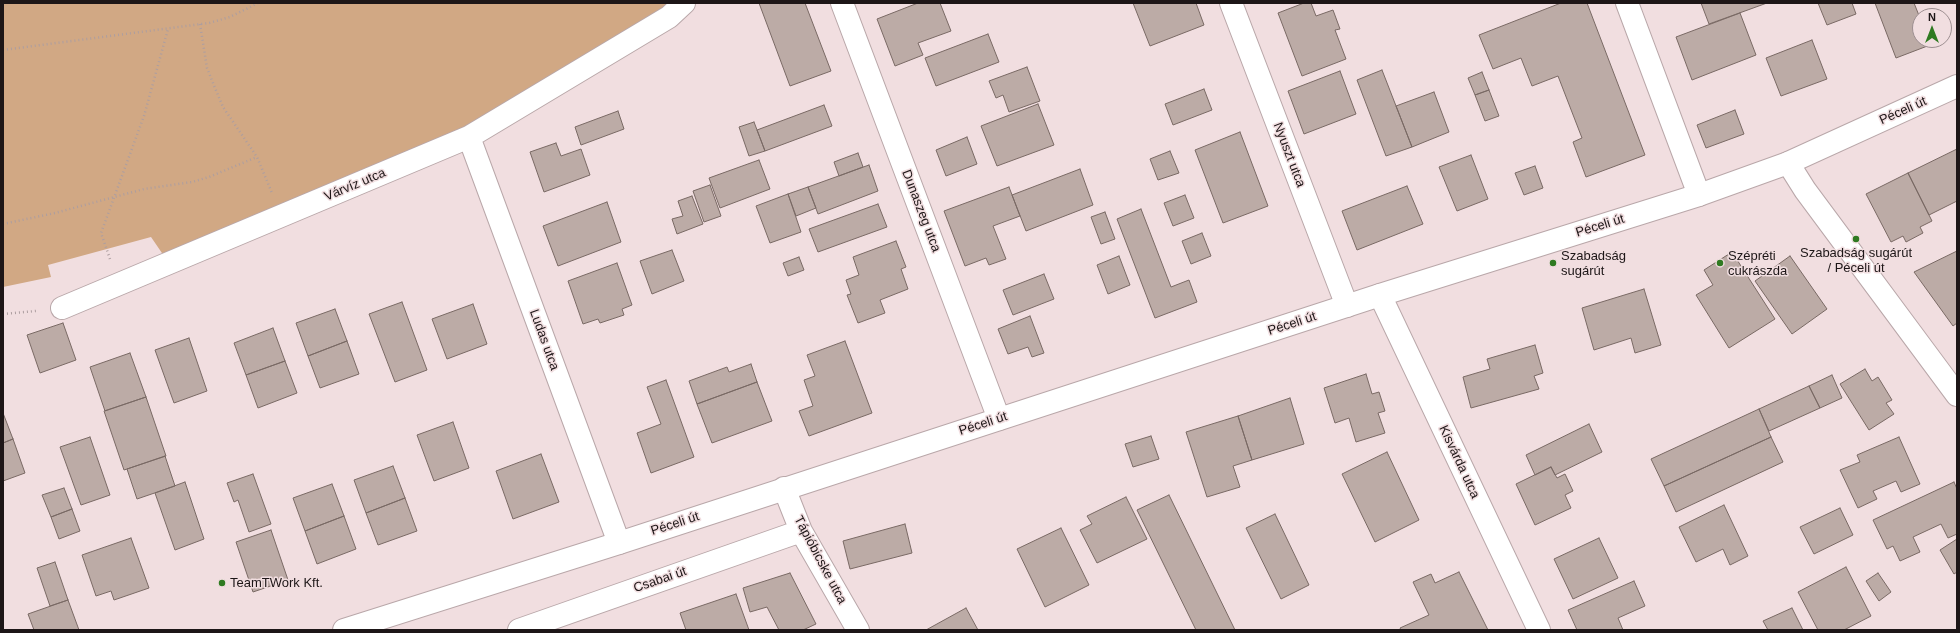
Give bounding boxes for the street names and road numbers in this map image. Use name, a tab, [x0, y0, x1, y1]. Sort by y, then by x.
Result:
street label: Péceli út	[1877, 94, 1929, 128]
street label: Nyuszt utca	[1270, 121, 1308, 189]
street label: Várvíz utca	[322, 165, 388, 205]
street label: Dunaszeg utca	[898, 168, 944, 254]
street label: Péceli út	[1574, 211, 1626, 241]
street label: Ludas utca	[526, 307, 562, 373]
street label: Péceli út	[1266, 309, 1318, 339]
street label: Péceli út	[957, 409, 1009, 439]
street label: Kisvárda utca	[1435, 423, 1483, 501]
street label: Péceli út	[649, 509, 701, 539]
street label: Tápióbicske utca	[790, 513, 850, 607]
street label: Csabai út	[631, 564, 689, 596]

